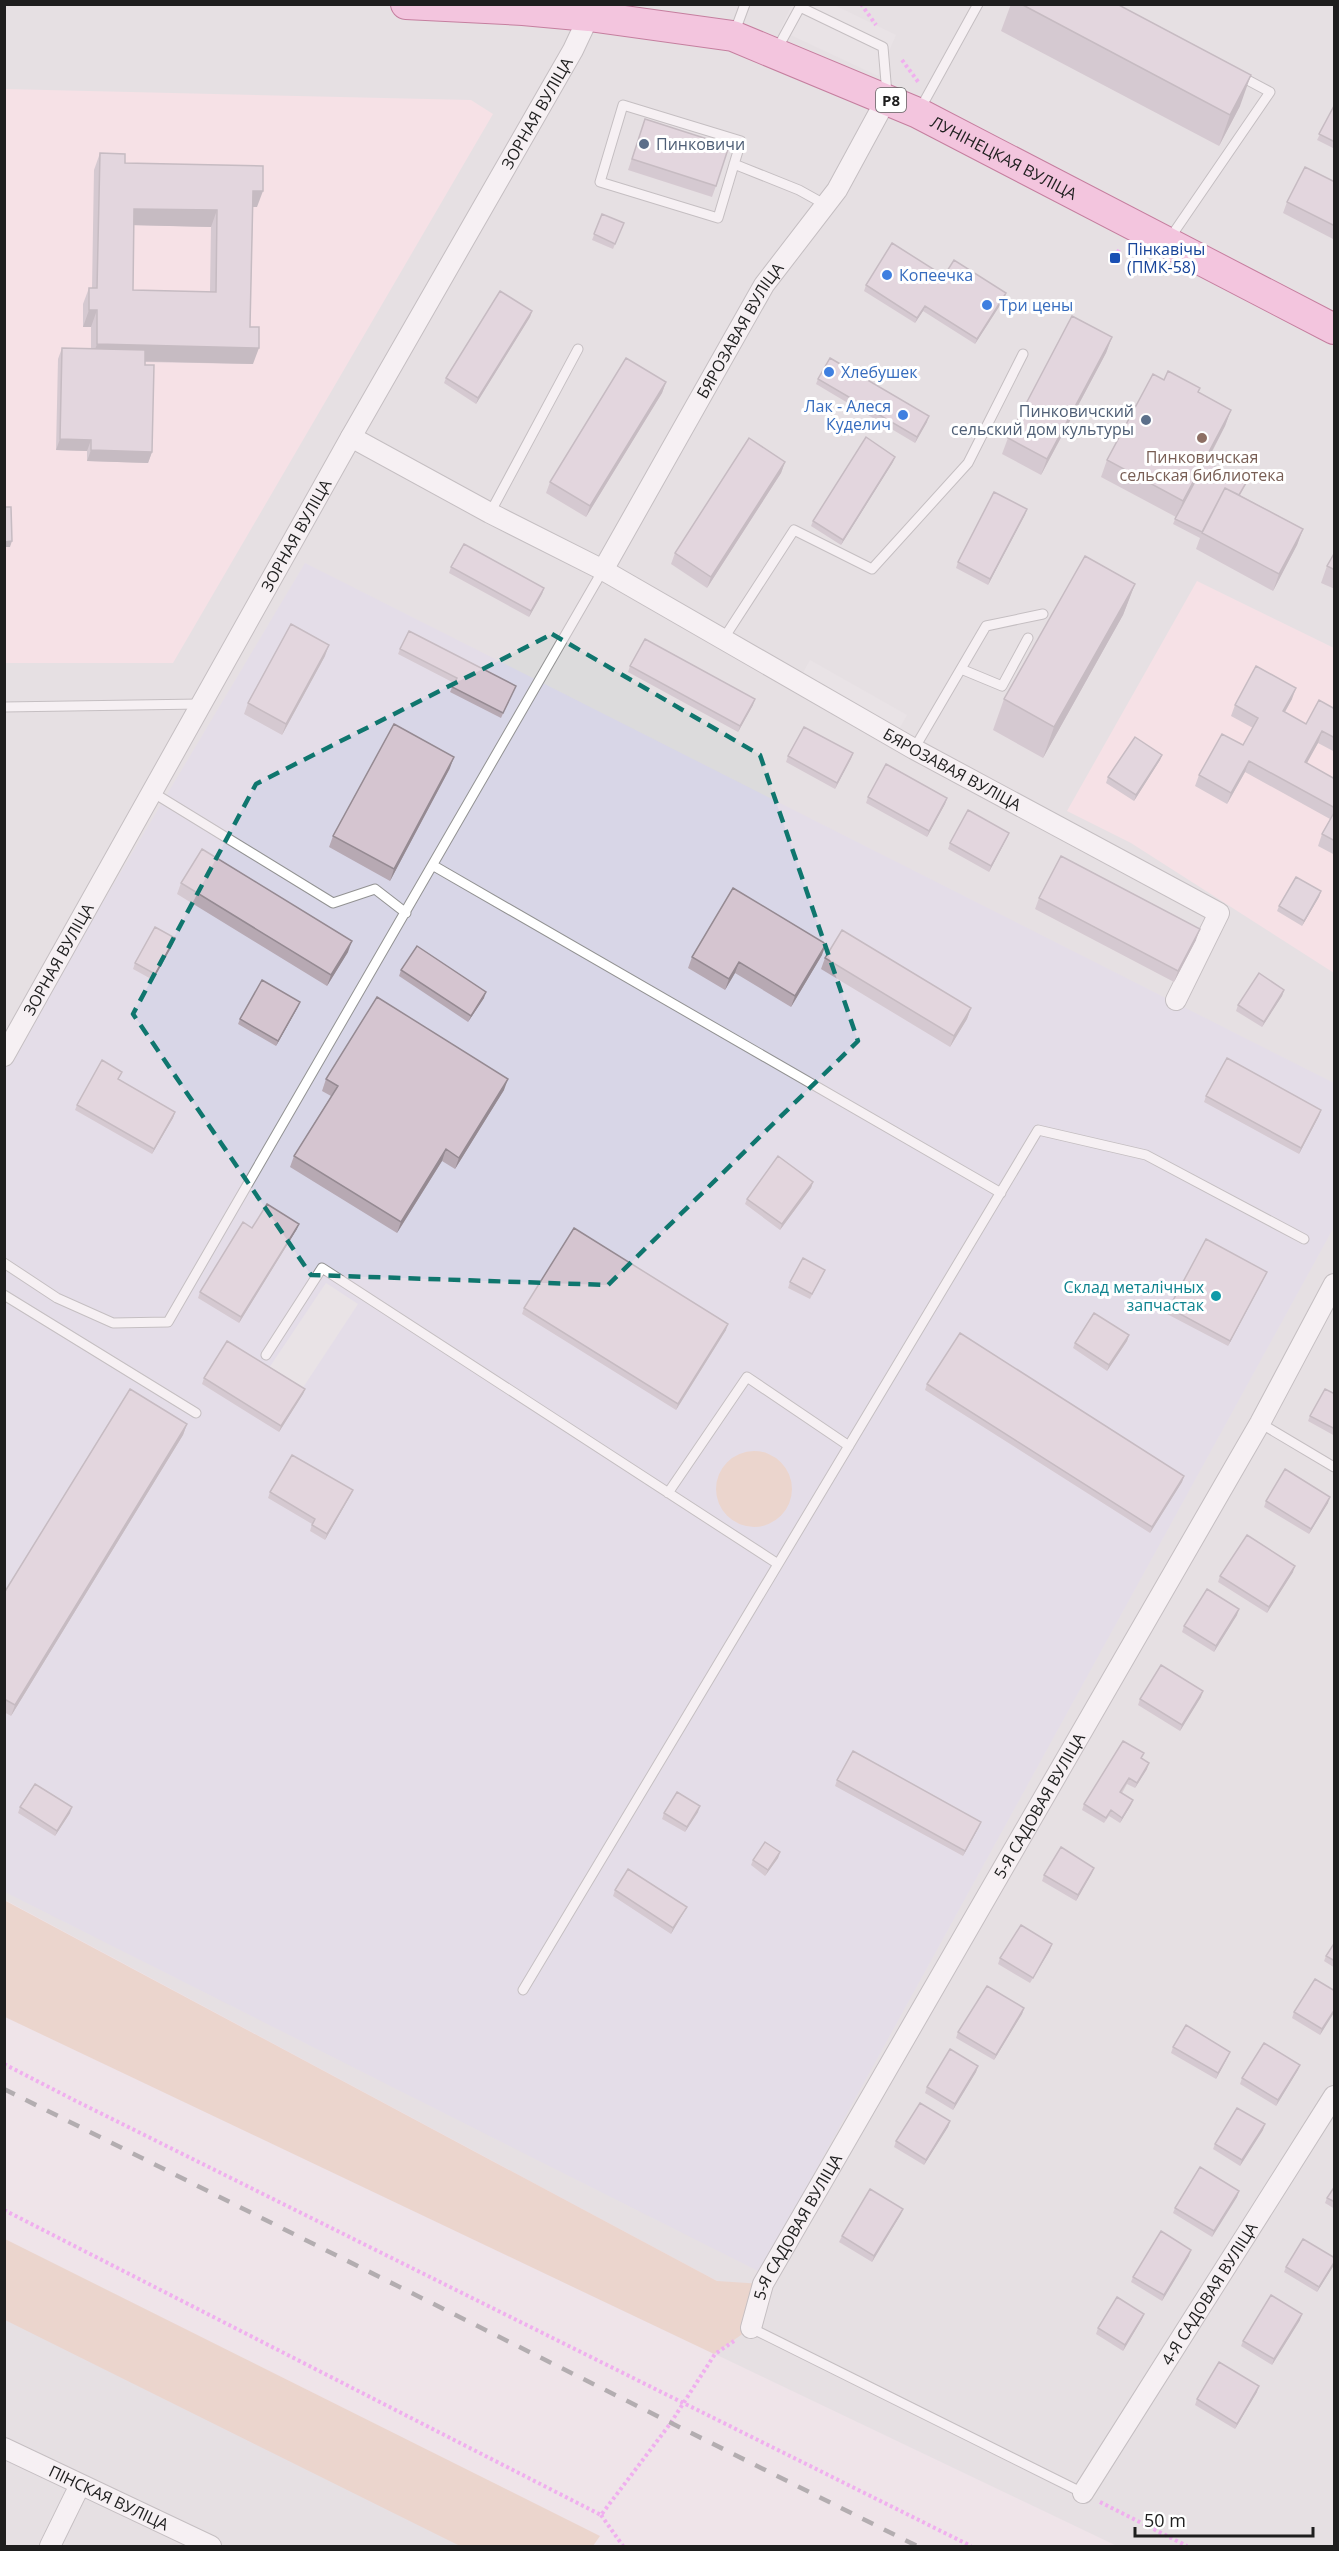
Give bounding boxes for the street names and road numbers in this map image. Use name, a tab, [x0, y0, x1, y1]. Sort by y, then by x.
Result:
street label: ЗОРНАЯ ВУЛІЦА	[496, 52, 578, 173]
road number: Р8	[876, 88, 906, 112]
street label: ЛУНІНЕЦКАЯ ВУЛІЦА	[927, 111, 1082, 205]
street label: БЯРОЗАВАЯ ВУЛІЦА	[691, 257, 789, 402]
street label: ЗОРНАЯ ВУЛІЦА	[256, 474, 337, 595]
street label: БЯРОЗАВАЯ ВУЛІЦА	[879, 723, 1026, 816]
street label: ЗОРНАЯ ВУЛІЦА	[18, 898, 99, 1019]
street label: 5-Я САДОВАЯ ВУЛІЦА	[988, 1728, 1090, 1882]
street label: 5-Я САДОВАЯ ВУЛІЦА	[748, 2149, 847, 2302]
street label: 4-Я САДОВАЯ ВУЛІЦА	[1156, 2217, 1263, 2369]
street label: ПІНСКАЯ ВУЛІЦА	[45, 2460, 173, 2536]

